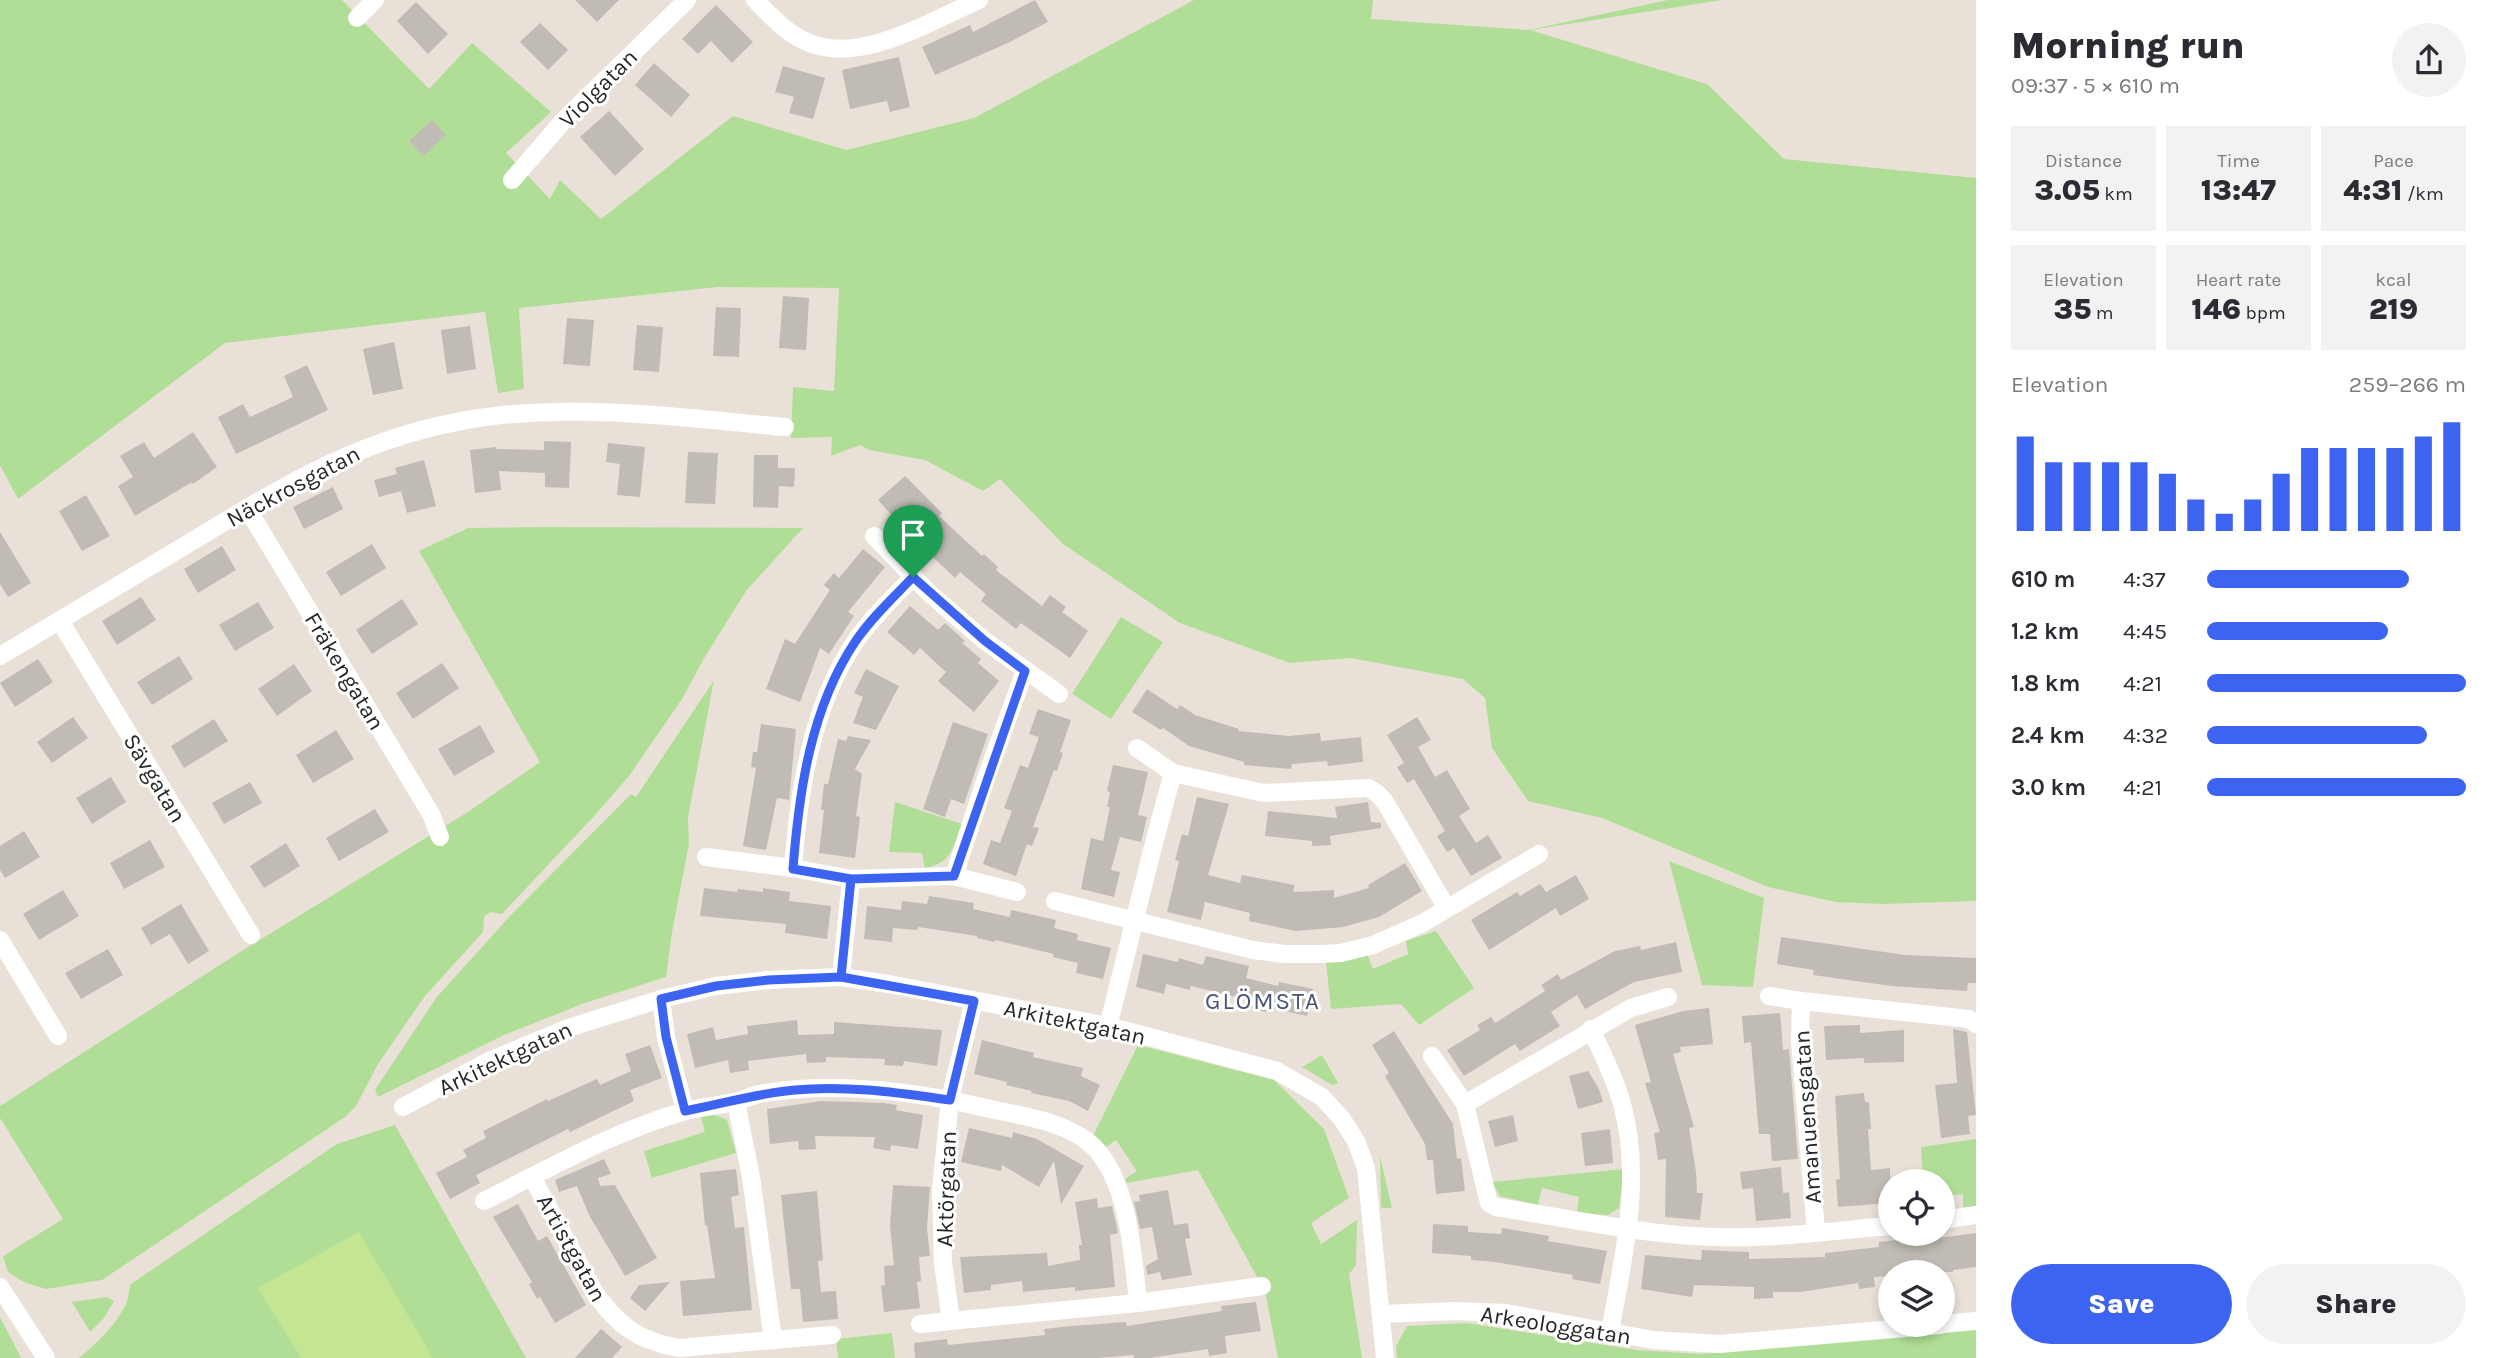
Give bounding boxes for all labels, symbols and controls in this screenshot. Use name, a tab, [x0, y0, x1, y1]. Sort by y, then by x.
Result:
text: Morning run	[2011, 23, 2245, 68]
button: share	[2392, 23, 2466, 97]
street label: Violgatan	[554, 44, 643, 133]
text: 09:37 · 5 × 610 m	[2011, 72, 2180, 99]
text: Distance	[2045, 150, 2122, 172]
text: Time	[2217, 150, 2260, 172]
text: Pace	[2373, 150, 2414, 172]
text: 3.05	[2034, 172, 2100, 208]
text: 13:47	[2201, 172, 2276, 208]
text: 4:31	[2343, 172, 2403, 208]
text: km	[2100, 183, 2133, 205]
text: /km	[2403, 183, 2444, 205]
text: Elevation	[2043, 269, 2124, 291]
text: Heart rate	[2196, 269, 2281, 291]
text: kcal	[2375, 269, 2412, 291]
text: 35	[2054, 291, 2091, 327]
text: 146	[2191, 291, 2241, 327]
text: 219	[2369, 291, 2418, 327]
text: m	[2091, 302, 2113, 324]
text: bpm	[2241, 302, 2286, 324]
text: Elevation	[2011, 371, 2108, 398]
text: 259–266 m	[2349, 371, 2466, 398]
street label: Näckrosgatan	[222, 440, 364, 533]
pin	[883, 505, 943, 577]
icon: arrive	[894, 516, 932, 554]
text: 610 m	[2011, 566, 2075, 593]
text: 4:37	[2123, 566, 2166, 593]
street label: Fräkengatan	[299, 608, 390, 735]
text: 1.2 km	[2011, 618, 2079, 645]
text: 4:45	[2123, 618, 2167, 645]
text: 1.8 km	[2011, 670, 2080, 697]
text: 4:21	[2123, 670, 2162, 697]
text: 2.4 km	[2011, 722, 2085, 749]
text: 4:32	[2123, 722, 2168, 749]
street label: Sävgatan	[118, 729, 192, 828]
text: 3.0 km	[2011, 774, 2086, 801]
text: 4:21	[2123, 774, 2162, 801]
district label: GLÖMSTA	[1205, 987, 1321, 1015]
street label: Arkitektgatan	[1002, 994, 1148, 1051]
street label: Arkitektgatan	[434, 1016, 576, 1101]
street label: Amanuensgatan	[1788, 1029, 1827, 1205]
street label: Aktörgatan	[931, 1130, 962, 1248]
map controls	[1878, 1169, 1955, 1337]
button: locate	[1878, 1169, 1955, 1246]
street label: Artistgatan	[531, 1190, 612, 1307]
button: layers	[1878, 1260, 1955, 1337]
button: Save	[2011, 1264, 2232, 1344]
button: Share	[2246, 1264, 2466, 1344]
street label: Arkeologgatan	[1479, 1300, 1633, 1351]

